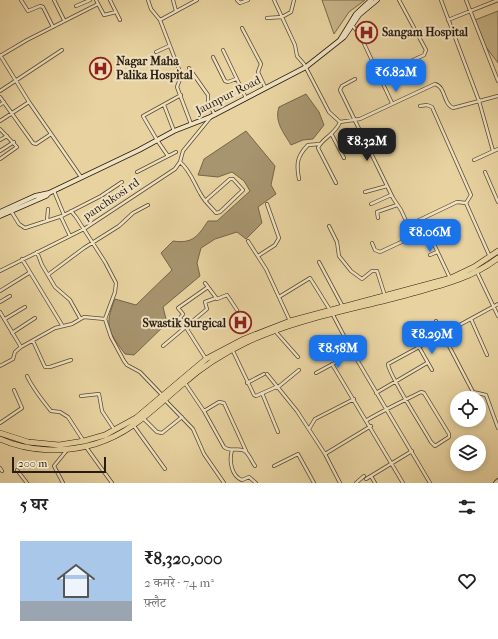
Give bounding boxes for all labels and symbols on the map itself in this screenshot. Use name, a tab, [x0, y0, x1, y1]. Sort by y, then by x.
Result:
hospital icon: Sangam Hospital	[353, 19, 379, 45]
place label: Sangam Hospital	[382, 25, 469, 40]
place label: Nagar Maha Palika Hospital	[116, 54, 193, 83]
hospital icon: Nagar Maha Palika Hospital	[88, 55, 114, 81]
pin: ₹6.82M	[363, 59, 429, 93]
street label: Jaunpur Road	[192, 72, 263, 118]
pin: ₹8.32M	[334, 128, 400, 162]
street label: panchkosi rd	[79, 175, 142, 224]
pin: ₹8.06M	[397, 219, 463, 253]
hospital icon: Swastik Surgical	[228, 310, 254, 336]
place label: Swastik Surgical	[143, 316, 227, 331]
pin: ₹8.29M	[399, 321, 465, 355]
pin: ₹8.58M	[305, 335, 371, 369]
scale bar	[12, 455, 106, 474]

